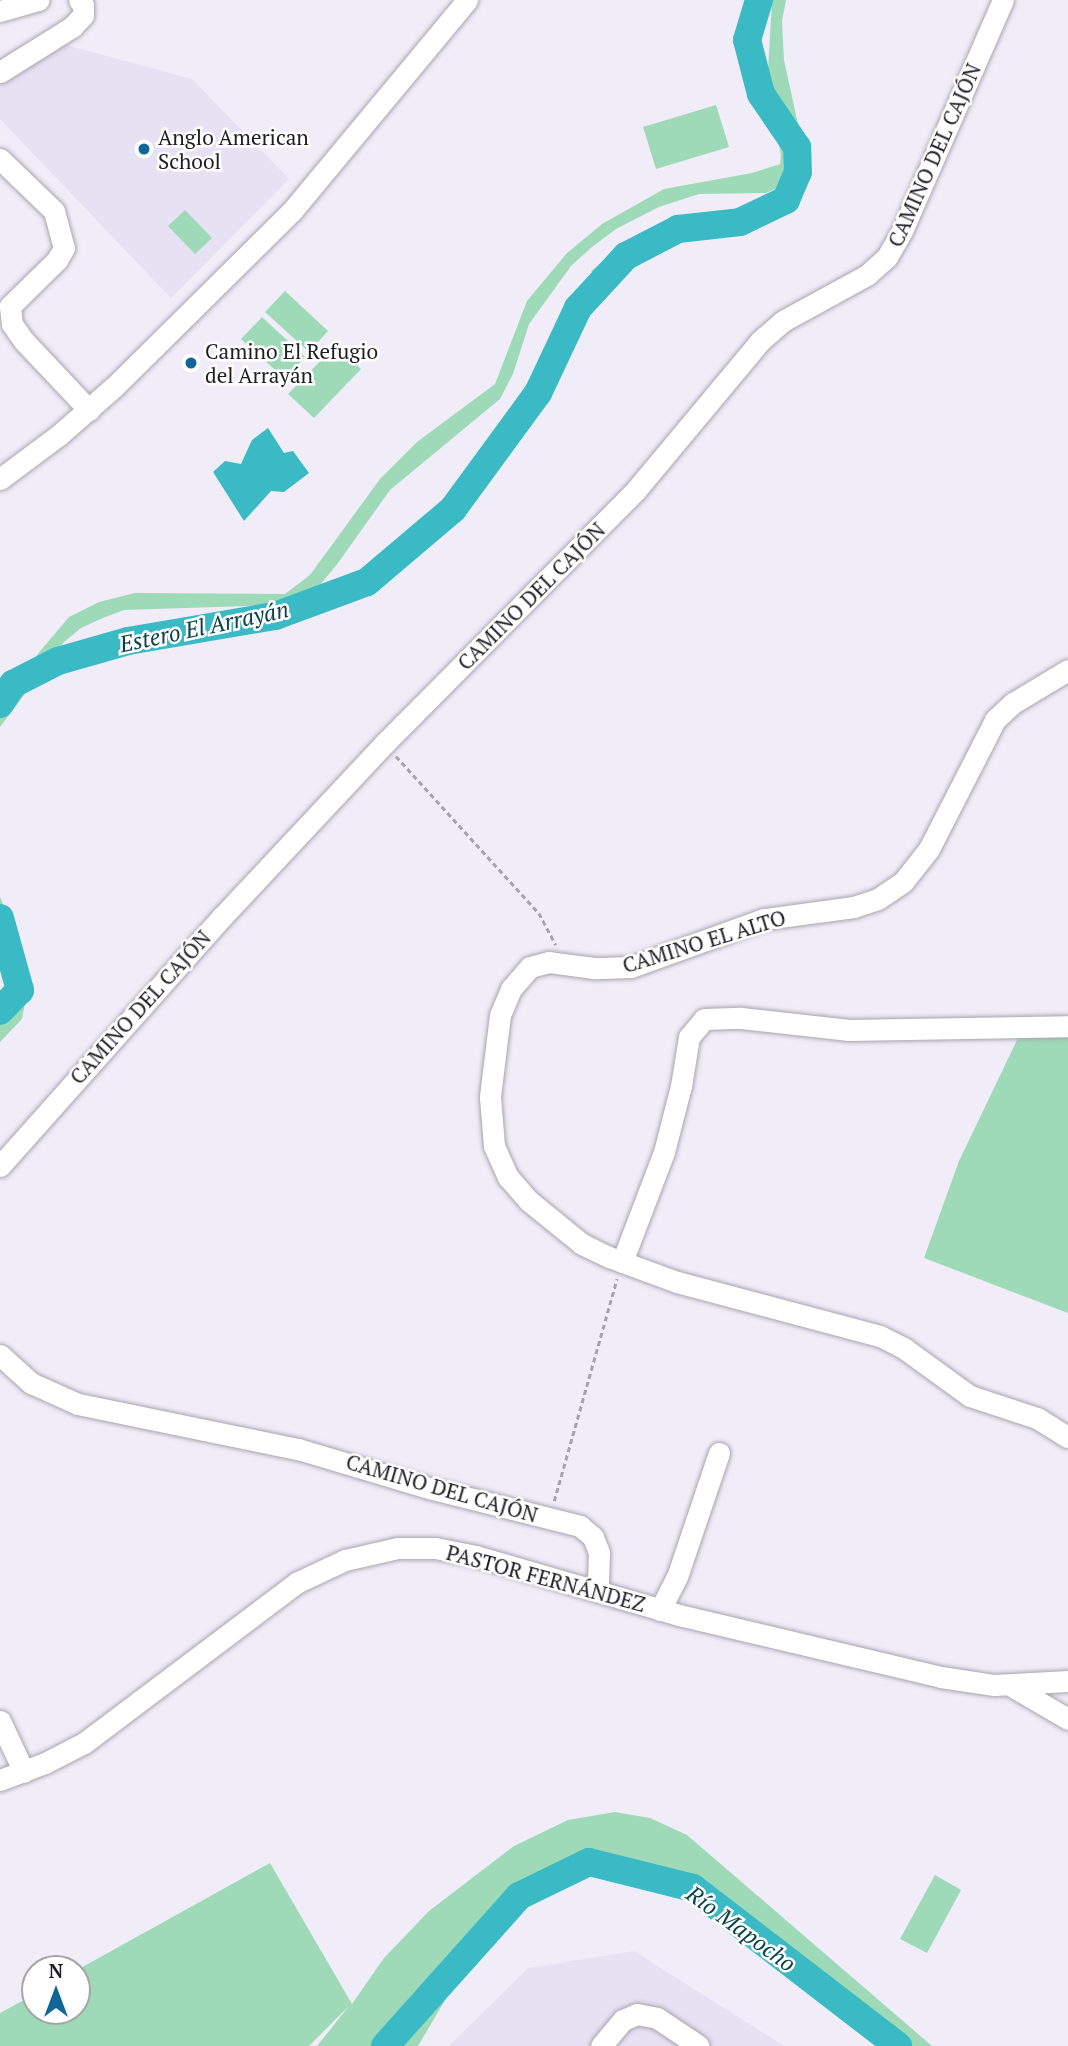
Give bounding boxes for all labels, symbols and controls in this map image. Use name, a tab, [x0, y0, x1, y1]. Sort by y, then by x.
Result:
street label: CAMINO DEL CAJÓN	[882, 59, 986, 251]
place label: Anglo American School	[158, 124, 309, 174]
marker: Anglo American School	[136, 141, 152, 157]
place label: Camino El Refugio del Arrayán	[205, 338, 378, 388]
marker: Camino El Refugio del Arrayán	[183, 355, 199, 371]
street label: CAMINO DEL CAJÓN	[452, 517, 610, 675]
water label: Estero El Arrayán	[117, 596, 291, 658]
street label: CAMINO EL ALTO	[619, 904, 789, 978]
street label: CAMINO DEL CAJÓN	[64, 925, 216, 1089]
street label: CAMINO DEL CAJÓN	[343, 1449, 541, 1527]
street label: PASTOR FERNÁNDEZ	[444, 1539, 648, 1617]
water label: Río Mapocho	[681, 1880, 801, 1978]
north arrow	[21, 1955, 91, 2025]
text: N	[49, 1958, 63, 1983]

